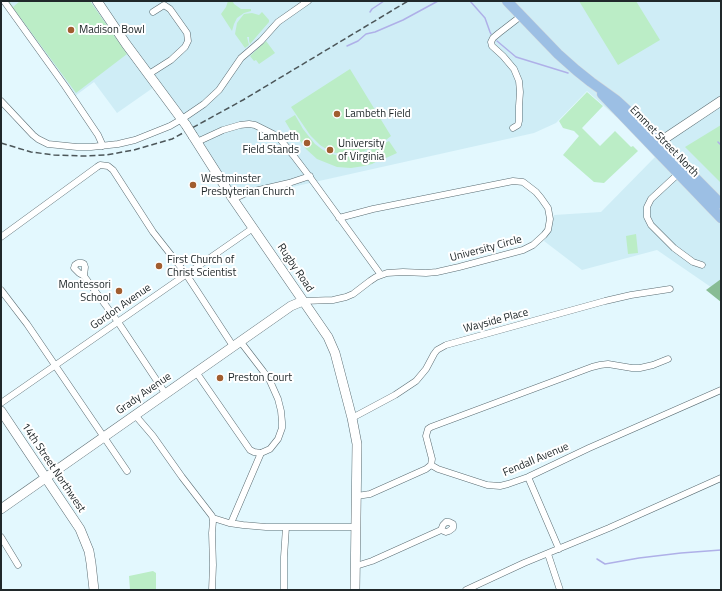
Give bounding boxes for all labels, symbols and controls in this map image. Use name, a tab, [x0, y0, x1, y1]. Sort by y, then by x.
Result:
place label: Madison Bowl	[79, 23, 145, 37]
marker: Madison Bowl	[66, 25, 76, 35]
street label: Emmet Street North	[627, 104, 701, 180]
place label: Lambeth Field	[345, 107, 411, 121]
marker: Lambeth Field	[332, 109, 342, 119]
place label: Lambeth Field Stands	[242, 130, 299, 156]
place label: University of Virginia	[338, 137, 385, 163]
marker: Lambeth Field Stands	[302, 138, 312, 148]
marker: University of Virginia	[325, 145, 335, 155]
place label: Westminster Presbyterian Church	[201, 172, 294, 198]
marker: Westminster Presbyterian Church	[188, 180, 198, 190]
street label: University Circle	[449, 233, 523, 265]
street label: Rugby Road	[274, 241, 316, 295]
place label: First Church of Christ Scientist	[167, 253, 236, 279]
marker: First Church of Christ Scientist	[154, 261, 164, 271]
place label: Montessori School	[58, 278, 111, 304]
street label: Gordon Avenue	[88, 281, 154, 333]
marker: Montessori School	[114, 286, 124, 296]
street label: Wayside Place	[462, 306, 530, 336]
street label: Grady Avenue	[114, 370, 174, 418]
place label: Preston Court	[228, 371, 292, 385]
marker: Preston Court	[215, 373, 225, 383]
street label: 14th Street Northwest	[18, 421, 88, 515]
street label: Fendall Avenue	[501, 440, 571, 480]

